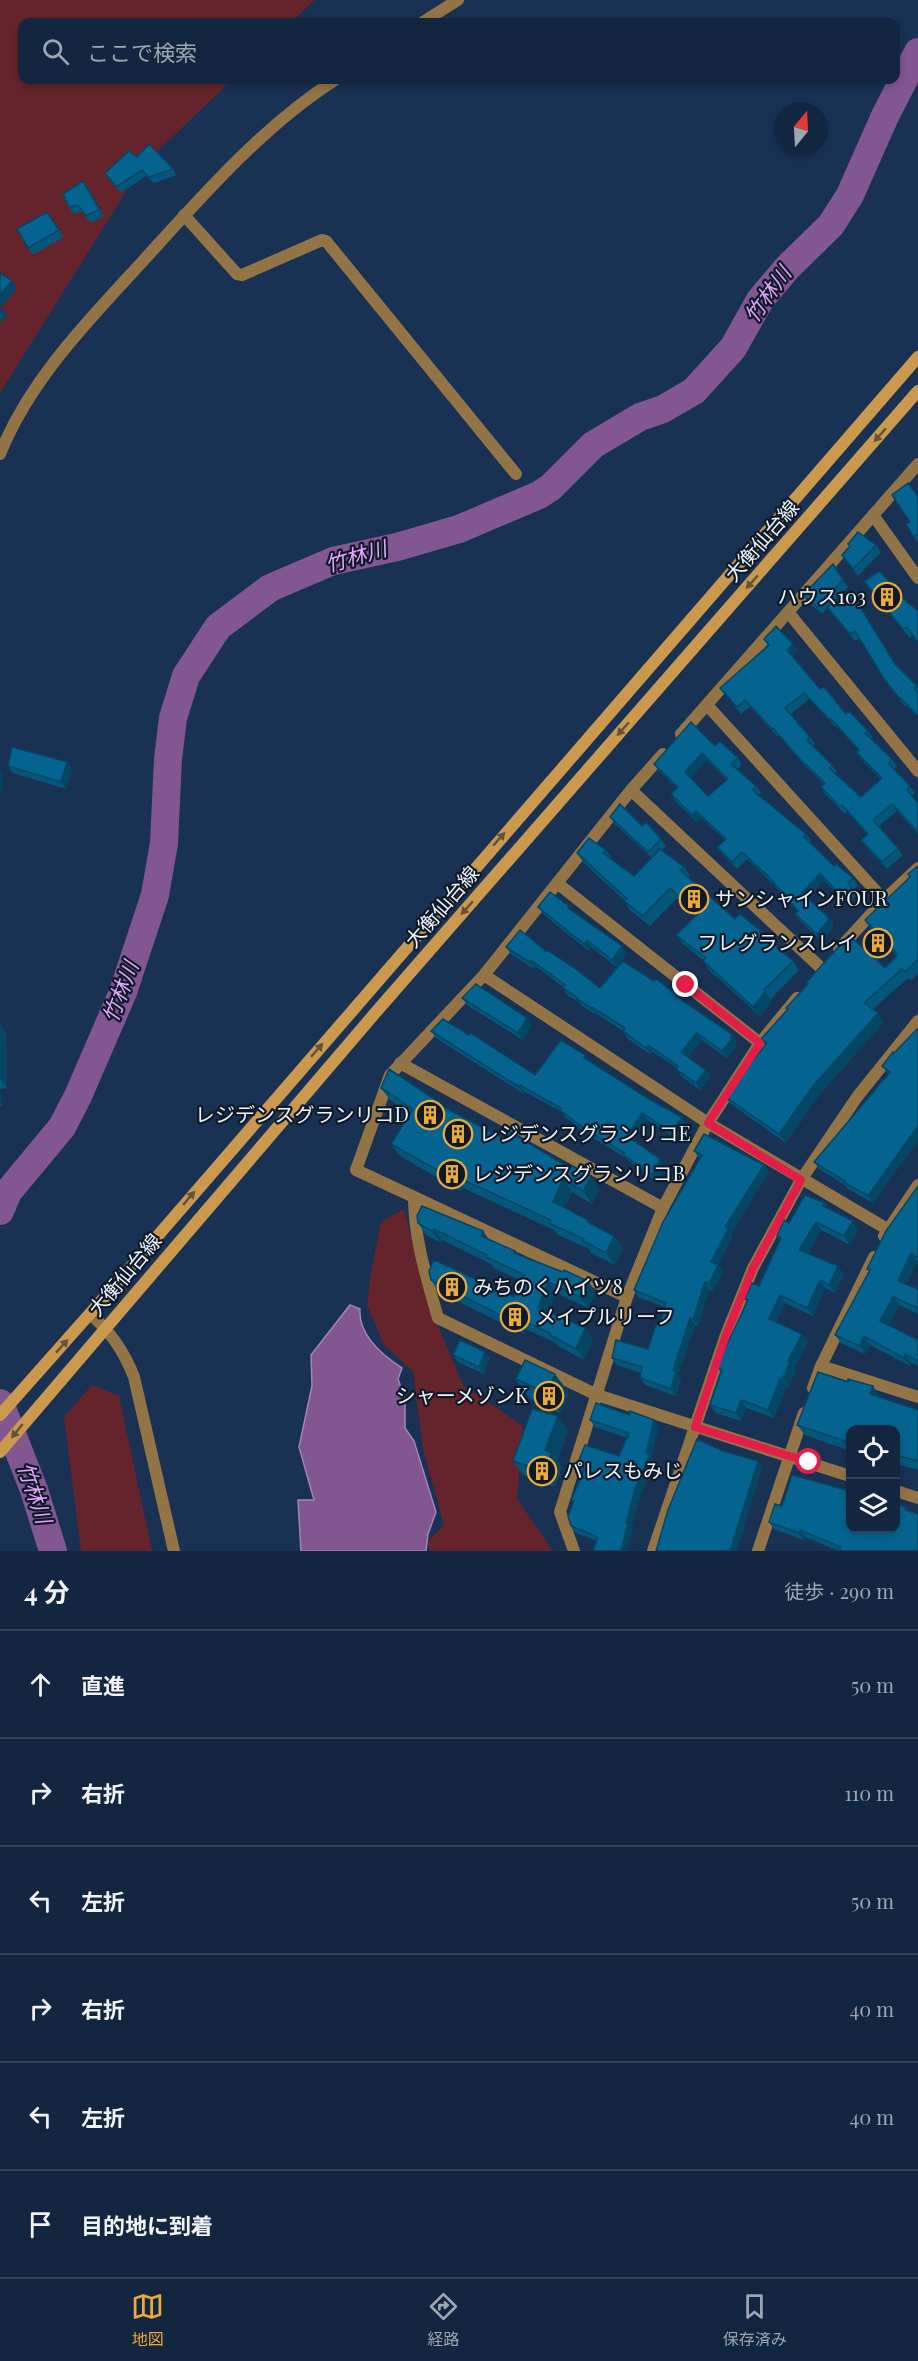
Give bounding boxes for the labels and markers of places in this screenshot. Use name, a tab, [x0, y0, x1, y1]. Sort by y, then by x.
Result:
building icon: ハウス103	[871, 581, 903, 613]
place label: ハウス103	[778, 582, 866, 609]
building icon: サンシャインFOUR	[678, 883, 710, 915]
place label: サンシャインFOUR	[715, 884, 889, 911]
building icon: フレグランスレイ	[862, 927, 894, 959]
place label: フレグランスレイ	[697, 928, 857, 955]
building icon: レジデンスグランリコD	[414, 1099, 446, 1131]
place label: レジデンスグランリコD	[195, 1100, 409, 1127]
building icon: レジデンスグランリコE	[442, 1118, 474, 1150]
place label: レジデンスグランリコE	[479, 1119, 691, 1146]
building icon: レジデンスグランリコB	[436, 1158, 468, 1190]
place label: レジデンスグランリコB	[473, 1159, 685, 1186]
building icon: みちのくハイツ8	[436, 1271, 468, 1303]
place label: みちのくハイツ8	[473, 1272, 623, 1299]
building icon: メイプルリーフ	[499, 1301, 531, 1333]
place label: メイプルリーフ	[536, 1302, 675, 1329]
building icon: シャーメゾンK	[533, 1380, 565, 1412]
place label: シャーメゾンK	[396, 1381, 529, 1408]
building icon: パレスもみじ	[526, 1455, 558, 1487]
place label: パレスもみじ	[563, 1456, 683, 1483]

